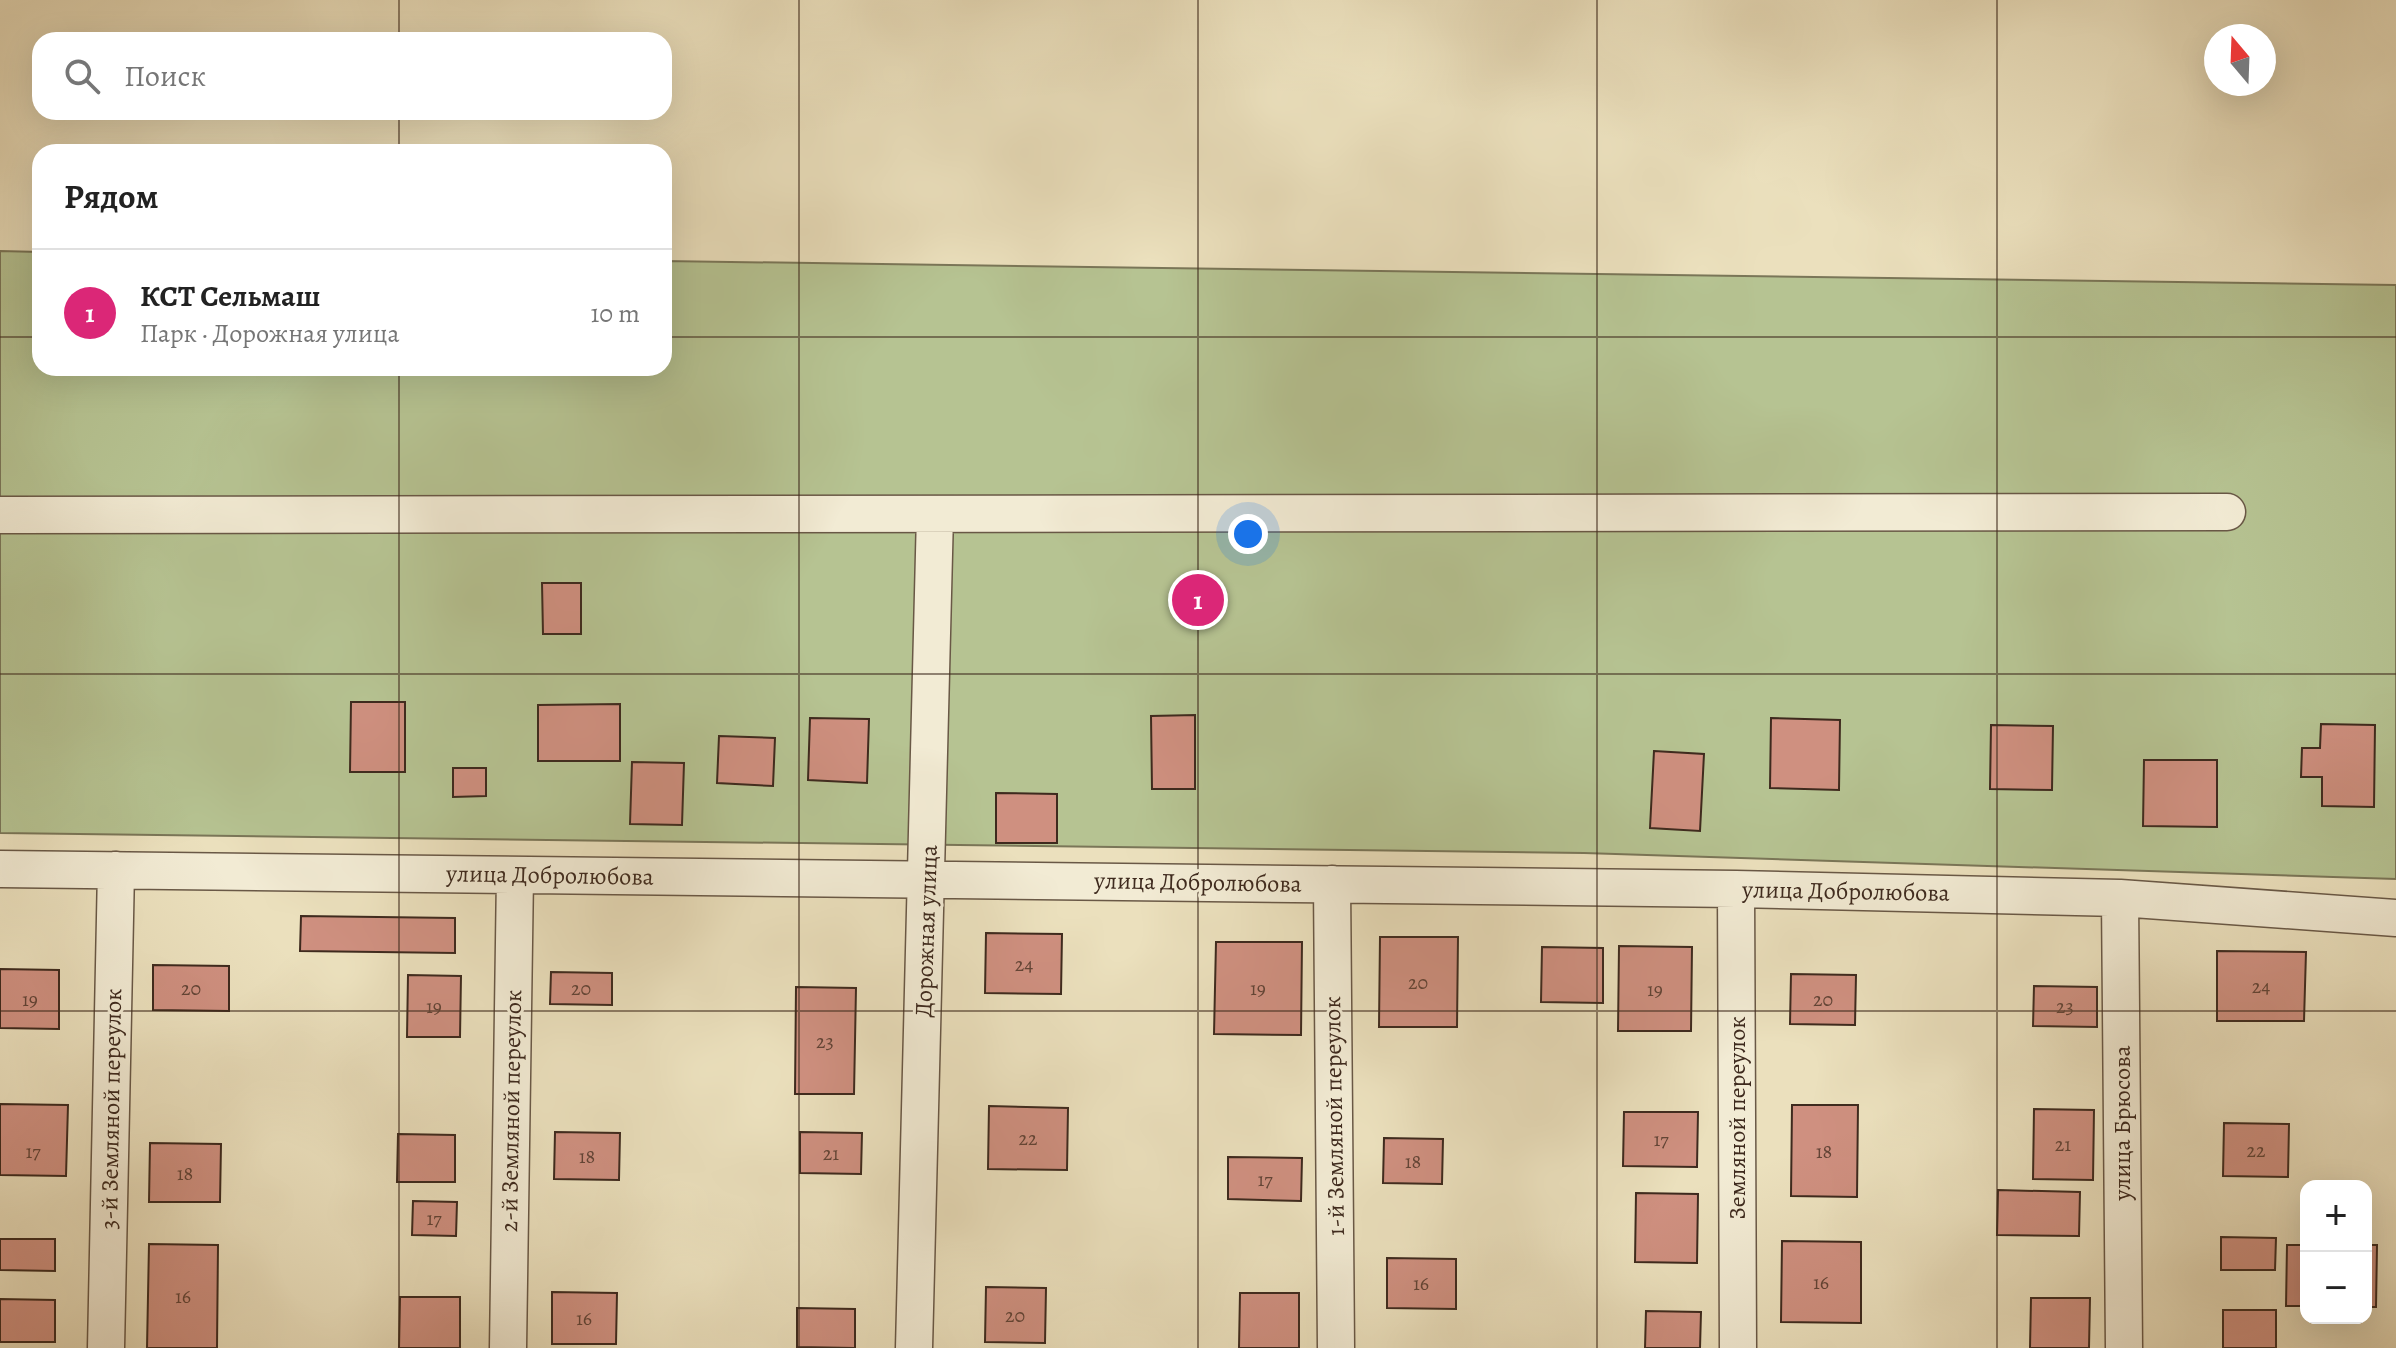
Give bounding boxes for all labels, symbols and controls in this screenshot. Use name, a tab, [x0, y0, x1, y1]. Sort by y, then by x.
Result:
north arrow	[2204, 24, 2276, 96]
search box	[32, 32, 672, 120]
icon: search	[60, 54, 104, 98]
text: Поиск	[124, 56, 206, 96]
text: Рядом	[64, 173, 158, 220]
text: КСТ Сельмаш	[140, 276, 321, 316]
text: 1	[85, 296, 95, 331]
text: 10 m	[590, 296, 640, 331]
text: Парк · Дорожная улица	[140, 316, 399, 351]
your location	[1228, 514, 1268, 554]
pin: 1	[1172, 570, 1224, 630]
street label: Дорожная улица	[907, 844, 945, 1018]
street label: улица Добролюбова	[445, 857, 654, 893]
street label: улица Добролюбова	[1093, 864, 1302, 900]
street label: улица Добролюбова	[1741, 873, 1950, 909]
house number: 24	[1015, 951, 1033, 978]
house number: 20	[1408, 969, 1428, 996]
house number: 24	[2252, 973, 2270, 1000]
house number: 20	[181, 975, 201, 1002]
house number: 20	[571, 975, 591, 1002]
house number: 19	[1250, 975, 1266, 1002]
house number: 19	[1647, 976, 1663, 1003]
house number: 19	[22, 986, 38, 1013]
house number: 20	[1813, 986, 1833, 1013]
street label: 3-й Земляной переулок	[93, 988, 129, 1230]
street label: 2-й Земляной переулок	[493, 989, 529, 1233]
house number: 19	[426, 993, 442, 1020]
house number: 23	[2056, 993, 2074, 1020]
street label: 1-й Земляной переулок	[1316, 996, 1352, 1236]
street label: Земляной переулок	[1721, 1016, 1753, 1220]
house number: 23	[816, 1028, 834, 1055]
street label: улица Брюсова	[2106, 1045, 2138, 1202]
house number: 22	[1019, 1125, 1038, 1152]
house number: 17	[1653, 1126, 1669, 1153]
house number: 21	[2055, 1131, 2071, 1158]
house number: 22	[2247, 1137, 2266, 1164]
house number: 17	[25, 1138, 41, 1165]
house number: 18	[1816, 1138, 1832, 1165]
house number: 21	[823, 1140, 839, 1167]
house number: 18	[579, 1143, 595, 1170]
house number: 18	[1405, 1148, 1421, 1175]
house number: 18	[177, 1160, 193, 1187]
house number: 17	[1257, 1166, 1273, 1193]
map controls	[2300, 1180, 2372, 1324]
button: +	[2300, 1180, 2372, 1252]
house number: 17	[426, 1205, 442, 1232]
button: −	[2300, 1252, 2372, 1324]
house number: 16	[1813, 1269, 1829, 1296]
house number: 16	[1413, 1270, 1429, 1297]
house number: 16	[175, 1283, 191, 1310]
house number: 20	[1005, 1302, 1025, 1329]
house number: 16	[576, 1305, 592, 1332]

